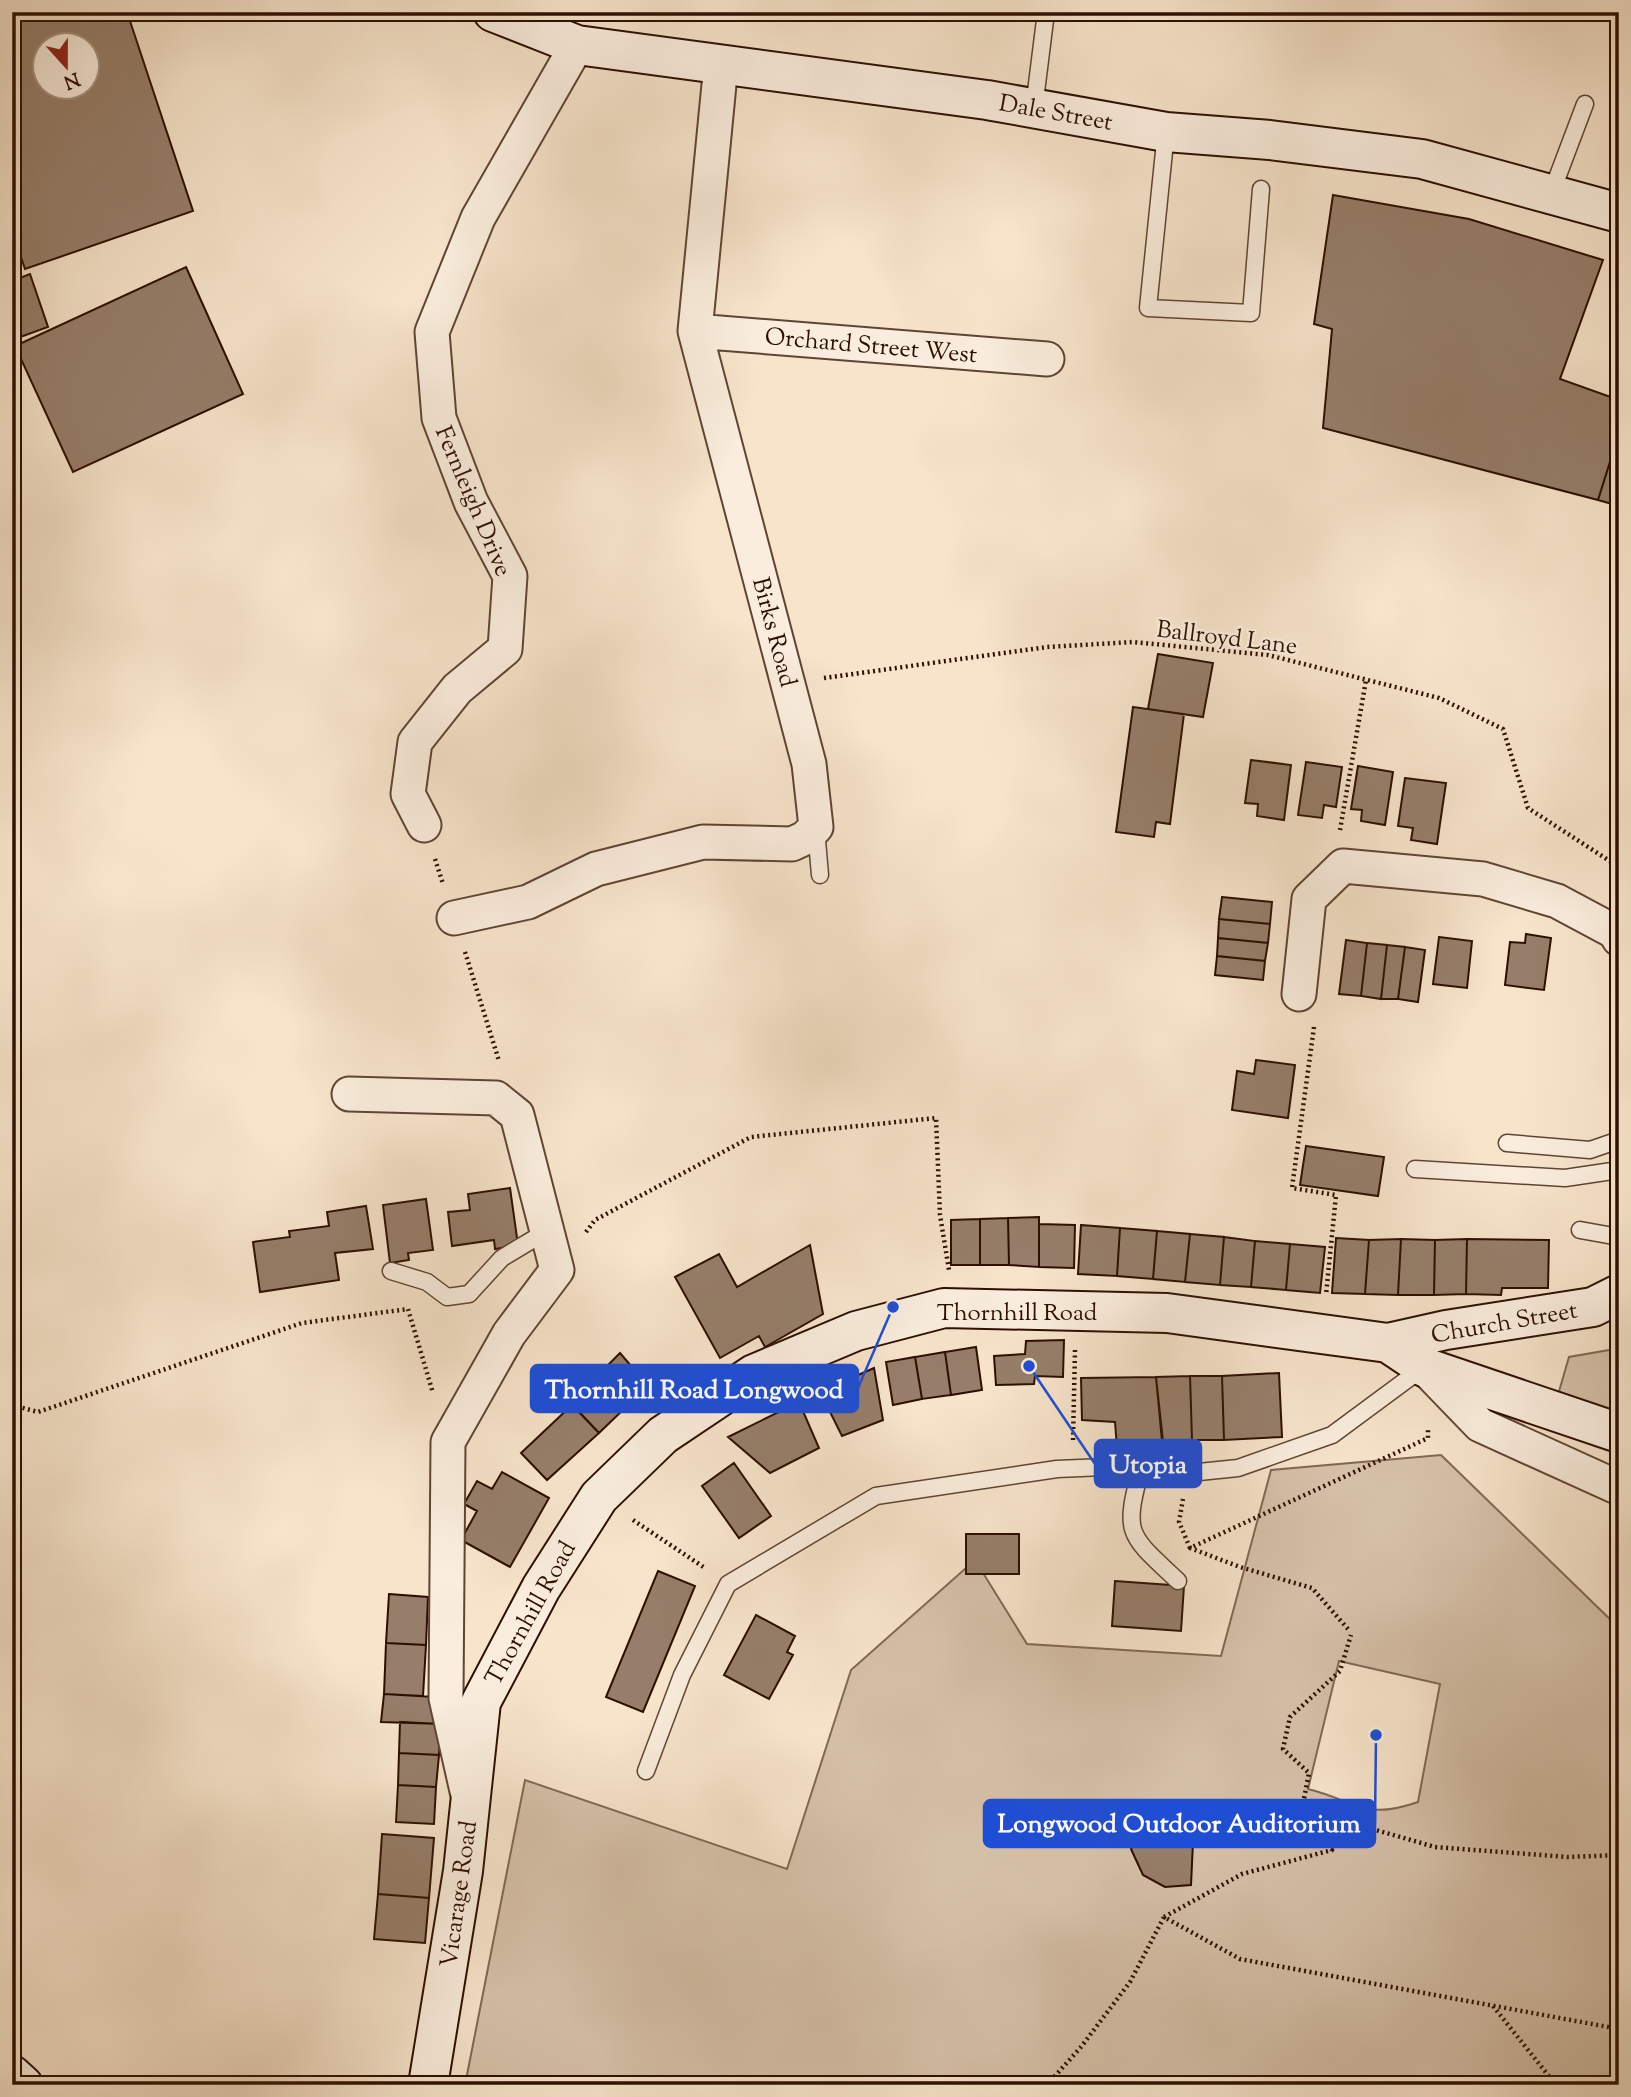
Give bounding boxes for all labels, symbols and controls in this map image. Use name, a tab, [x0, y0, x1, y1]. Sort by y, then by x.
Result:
north arrow	[32, 32, 102, 102]
text: N	[59, 64, 83, 95]
street label: Dale Street	[996, 87, 1115, 141]
street label: Orchard Street West	[763, 321, 978, 373]
street label: Fernleigh Drive	[425, 421, 519, 582]
street label: Birks Road	[742, 574, 804, 692]
street label: Ballroyd Lane	[1154, 613, 1299, 664]
street label: Church Street	[1429, 1294, 1580, 1354]
street label: Thornhill Road	[937, 1297, 1098, 1331]
callout: Thornhill Road Longwood	[531, 1365, 858, 1412]
text: Thornhill Road Longwood	[545, 1373, 844, 1410]
callout: Utopia	[1095, 1440, 1201, 1487]
text: Utopia	[1109, 1448, 1187, 1485]
street label: Thornhill Road	[478, 1535, 586, 1692]
callout: Longwood Outdoor Auditorium	[984, 1800, 1375, 1847]
text: Longwood Outdoor Auditorium	[997, 1807, 1361, 1844]
street label: Vicarage Road	[433, 1818, 487, 1970]

